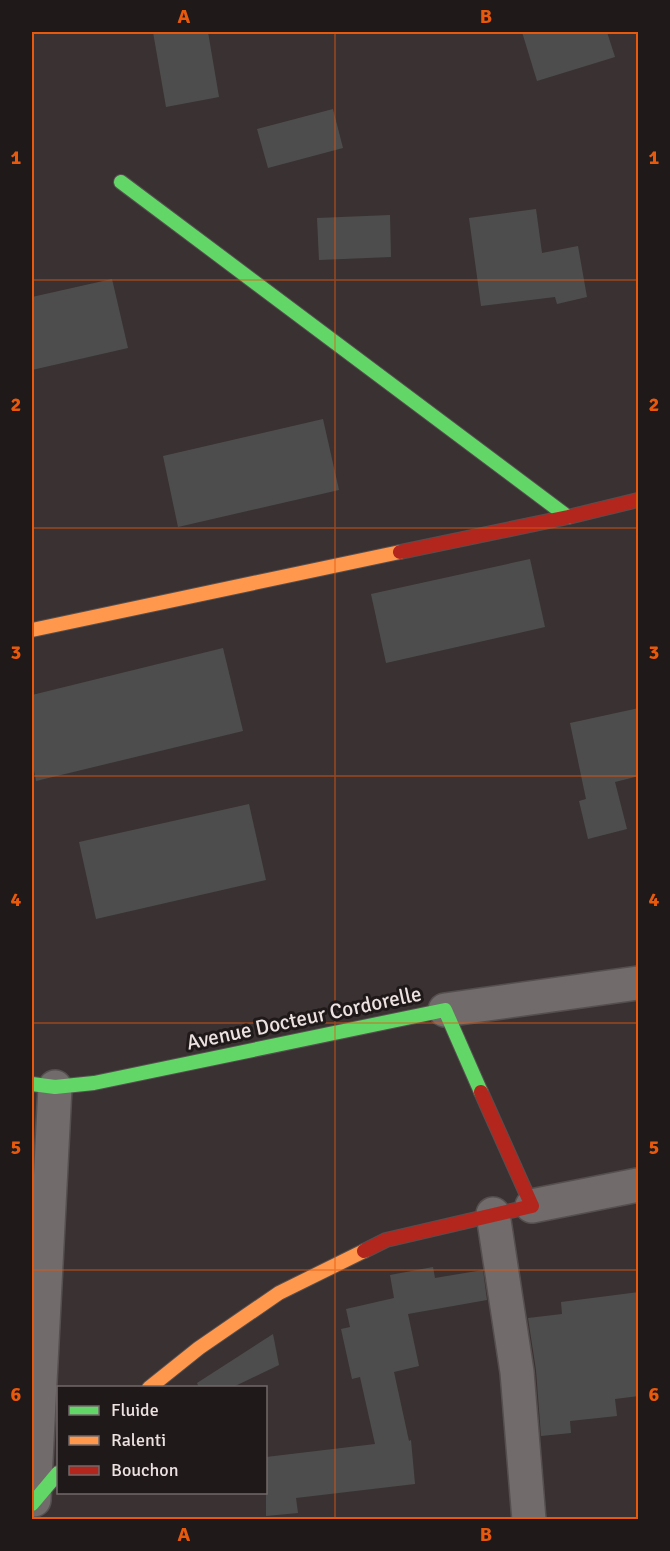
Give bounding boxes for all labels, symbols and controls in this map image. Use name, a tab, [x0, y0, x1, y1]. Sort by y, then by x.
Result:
text: A	[178, 4, 191, 29]
text: B	[480, 4, 492, 29]
text: 1	[11, 145, 22, 170]
text: 1	[649, 145, 660, 170]
text: 2	[11, 392, 21, 417]
text: 2	[649, 392, 659, 417]
text: 3	[11, 640, 21, 665]
text: 3	[649, 640, 659, 665]
text: 4	[11, 887, 22, 912]
text: 4	[649, 887, 660, 912]
street label: Avenue Docteur Cordorelle	[184, 980, 424, 1056]
text: 5	[11, 1135, 21, 1160]
text: 5	[649, 1135, 659, 1160]
text: 6	[11, 1382, 22, 1407]
text: 6	[649, 1382, 660, 1407]
legend	[57, 1386, 267, 1494]
text: Fluide	[111, 1399, 159, 1421]
text: Ralenti	[111, 1429, 166, 1451]
text: Bouchon	[111, 1459, 179, 1481]
text: A	[178, 1522, 191, 1547]
text: B	[480, 1522, 492, 1547]

